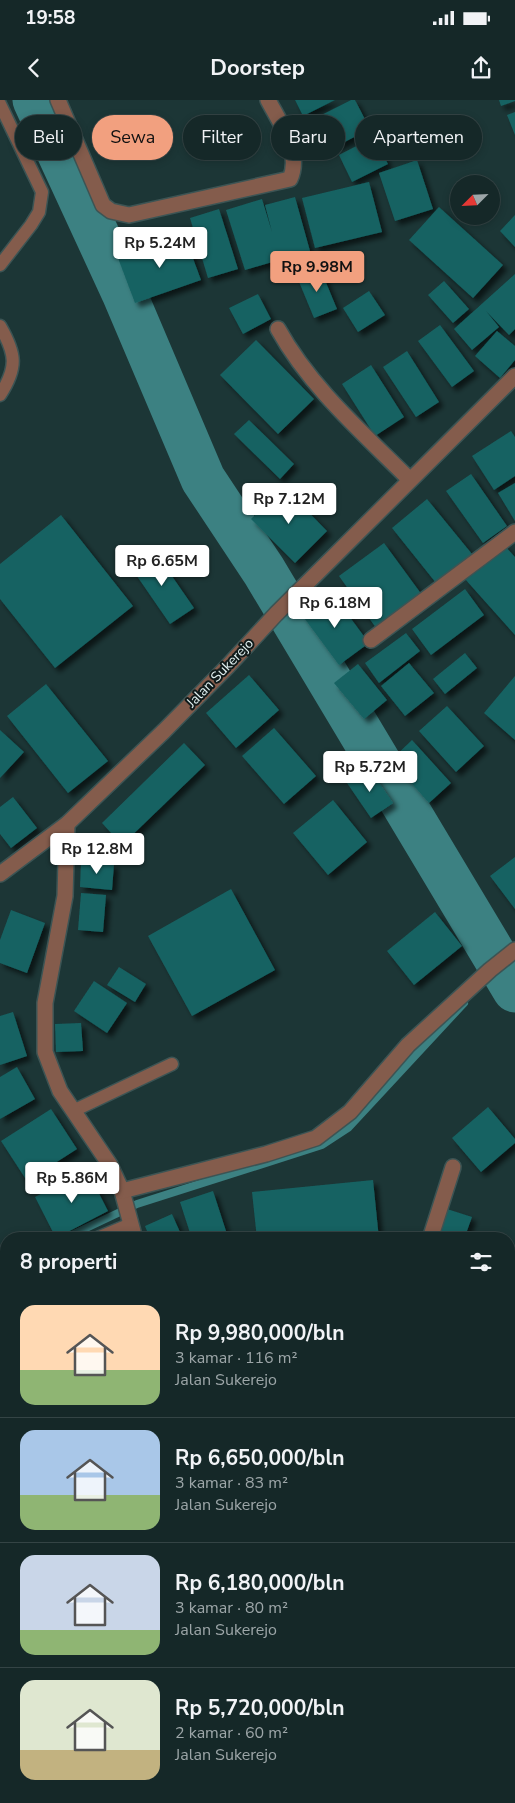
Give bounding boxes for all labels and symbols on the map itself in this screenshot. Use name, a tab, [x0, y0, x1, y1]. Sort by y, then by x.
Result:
north arrow	[450, 175, 500, 225]
pin: Rp 5.24M	[108, 226, 212, 269]
pin: Rp 9.98M	[265, 250, 369, 293]
pin: Rp 7.12M	[237, 482, 341, 525]
pin: Rp 6.65M	[110, 544, 214, 587]
pin: Rp 6.18M	[283, 586, 387, 629]
street label: Jalan Sukerejo	[181, 634, 258, 712]
pin: Rp 5.72M	[318, 750, 422, 793]
pin: Rp 12.8M	[45, 832, 149, 875]
pin: Rp 5.86M	[20, 1162, 124, 1204]

